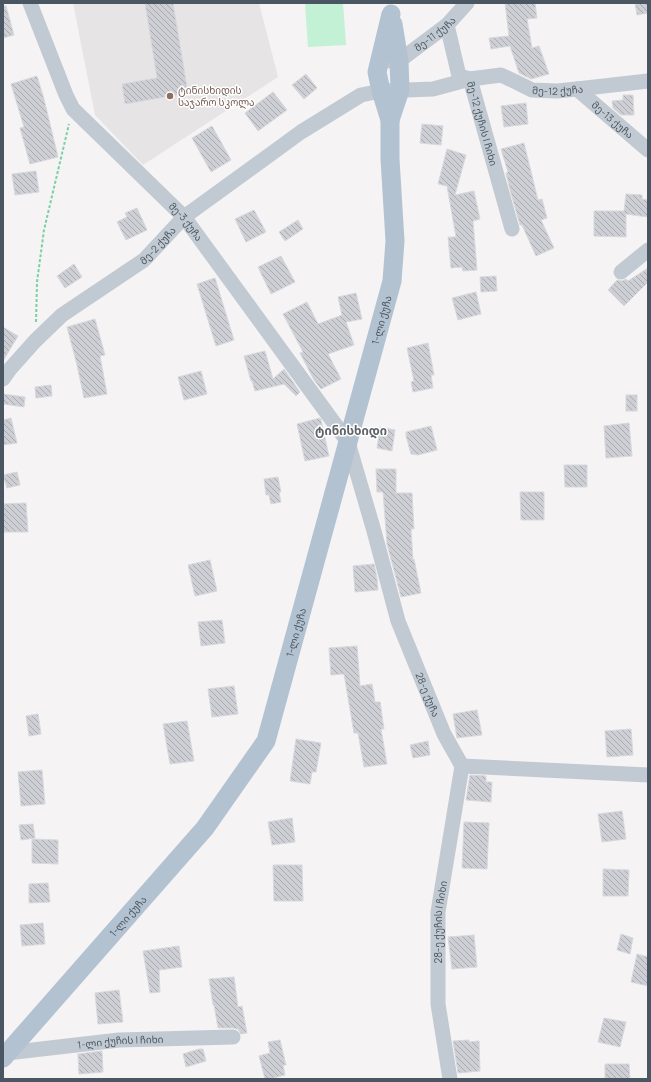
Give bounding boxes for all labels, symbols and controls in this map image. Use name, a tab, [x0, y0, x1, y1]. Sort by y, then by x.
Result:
street label: მე-11 ქუჩა	[411, 13, 459, 54]
street label: მე-12 ქუჩის I ჩიხი	[464, 80, 501, 168]
street label: მე-12 ქუჩა	[532, 81, 584, 98]
place label: ტინისხიდის საჯარო სკოლა	[178, 83, 255, 109]
marker: ტინისხიდის საჯარო სკოლა	[165, 91, 175, 101]
street label: მე-13 ქუჩა	[589, 98, 636, 141]
street label: მე-3 ქუჩა	[166, 199, 206, 244]
street label: მე-2 ქუჩა	[137, 223, 179, 268]
street label: 1-ლი ქუჩა	[368, 294, 395, 346]
district label: ტინისხიდი	[315, 422, 387, 439]
street label: 1-ლი ქუჩა	[282, 606, 309, 658]
street label: 28-ე ქუჩა	[413, 670, 443, 719]
street label: 28-ე ქუჩის I ჩიხი	[431, 879, 450, 964]
street label: 1-ლი ქუჩა	[106, 893, 150, 939]
street label: 1-ლი ქუჩის I ჩიხი	[77, 1032, 164, 1052]

